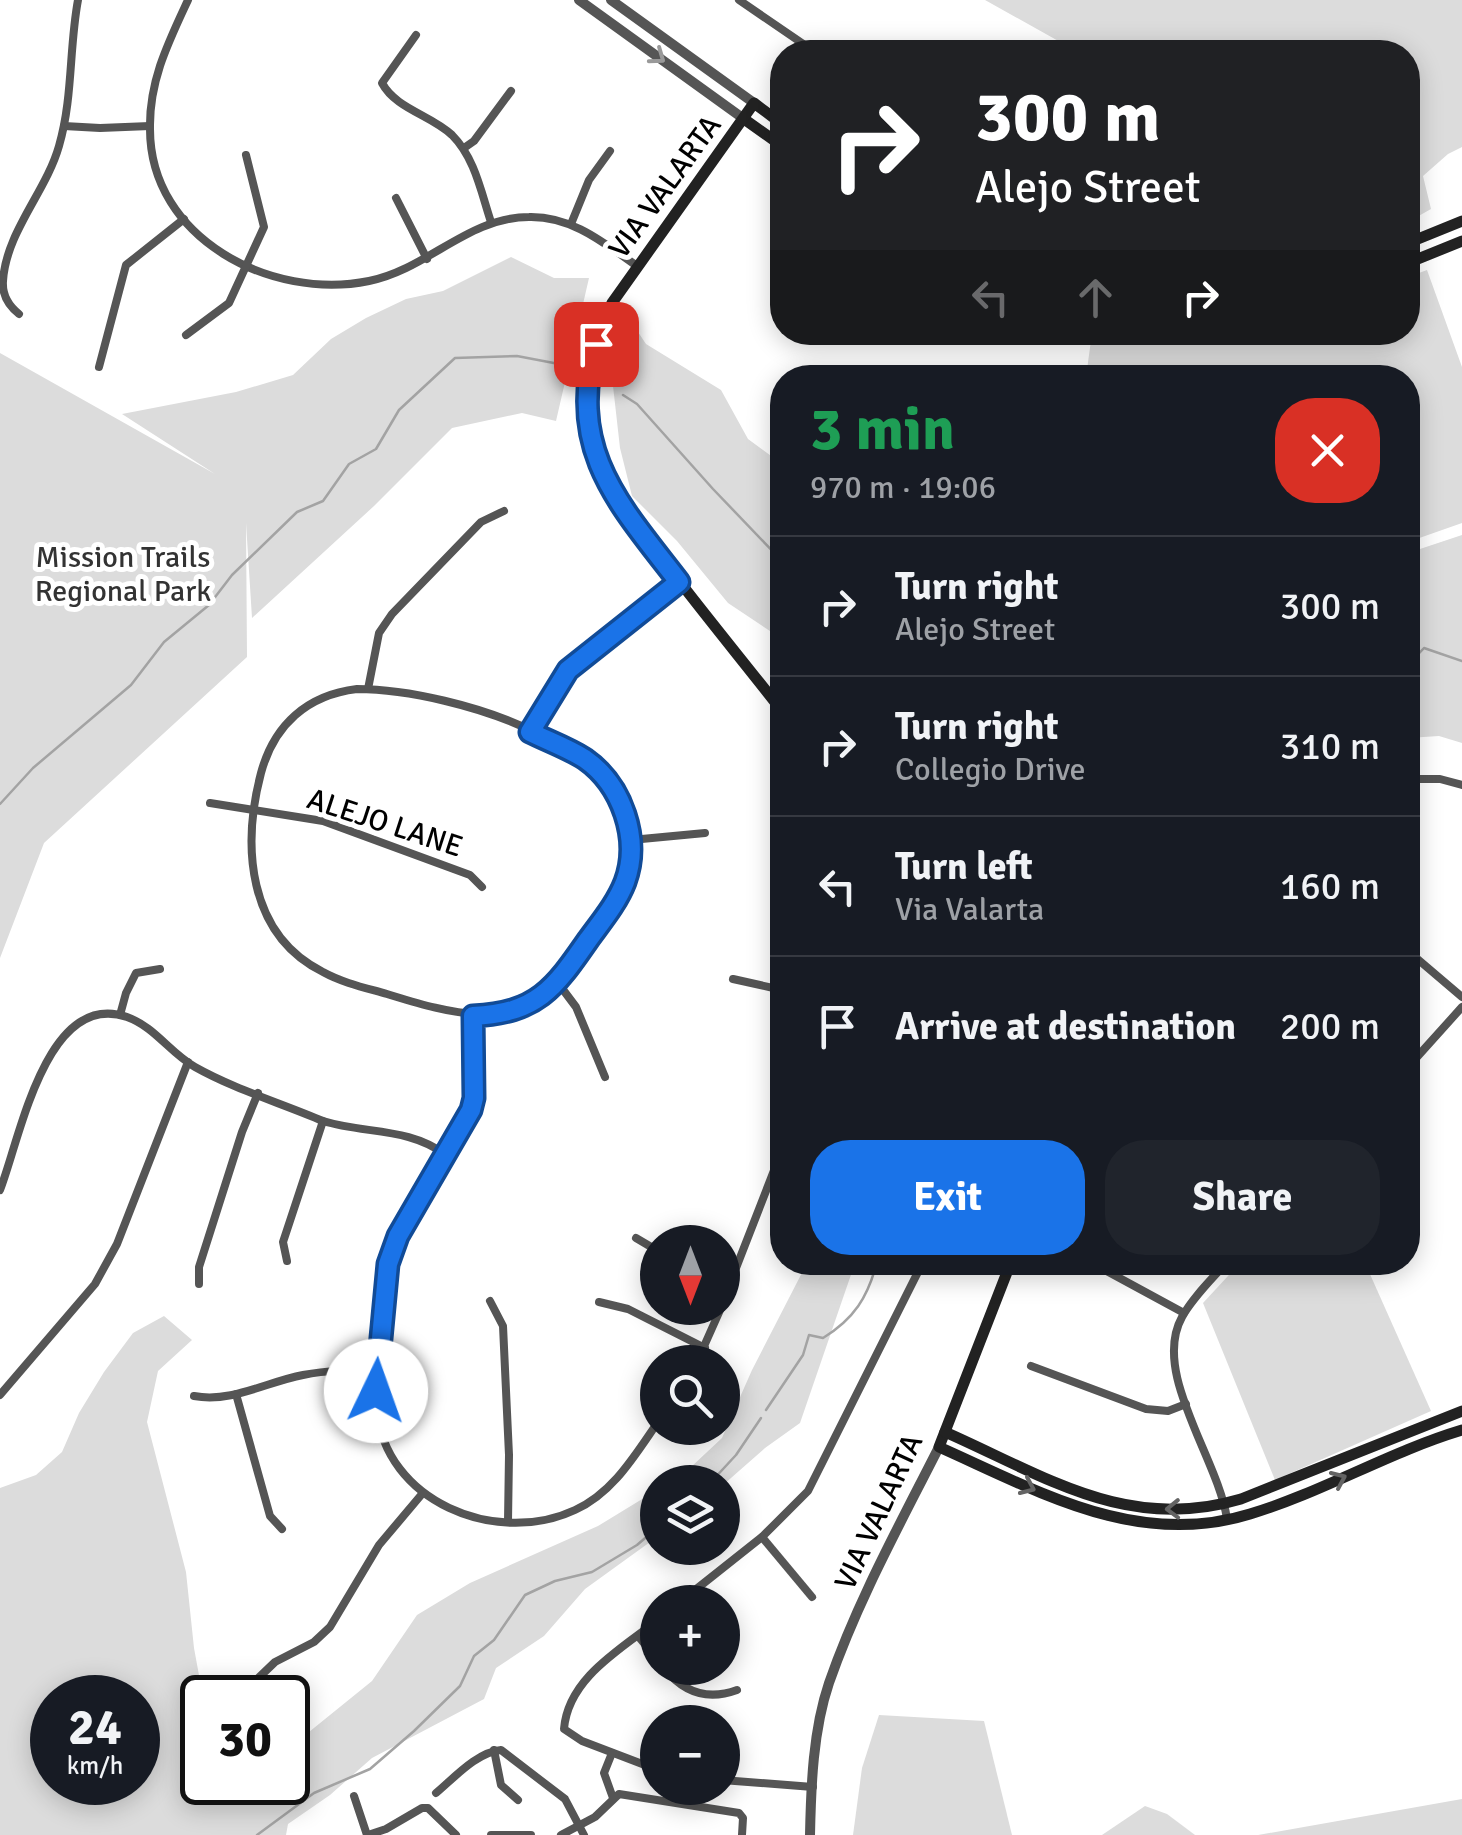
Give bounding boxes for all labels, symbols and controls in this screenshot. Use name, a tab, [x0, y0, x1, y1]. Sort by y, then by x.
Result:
one-way arrow	[647, 45, 665, 63]
text: 300 m	[975, 74, 1160, 160]
icon: right	[810, 80, 940, 210]
street label: VIA VALARTA	[601, 108, 729, 266]
text: Alejo Street	[975, 160, 1200, 215]
icon: left	[963, 270, 1018, 325]
icon: ahead	[1068, 270, 1123, 325]
icon: right	[1173, 270, 1228, 325]
pin	[554, 302, 639, 387]
icon: arrive	[569, 317, 624, 372]
text: 3 min	[810, 393, 955, 467]
button: close	[1275, 398, 1380, 503]
text: 970 m · 19:06	[810, 468, 996, 507]
park label: Mission Trails Regional Park	[35, 539, 211, 610]
text: Turn right	[895, 563, 1059, 610]
icon: right	[810, 579, 865, 634]
text: 300 m	[1280, 583, 1380, 630]
text: Alejo Street	[895, 610, 1055, 649]
text: Turn right	[895, 703, 1059, 750]
icon: right	[810, 719, 865, 774]
text: 310 m	[1280, 723, 1380, 770]
text: Collegio Drive	[895, 750, 1086, 789]
street label: ALEJO LANE	[303, 780, 467, 866]
text: Turn left	[895, 843, 1033, 890]
icon: left	[810, 859, 865, 914]
text: 160 m	[1280, 863, 1380, 910]
text: Via Valarta	[895, 890, 1044, 929]
icon: arrive	[810, 999, 865, 1054]
text: Arrive at destination	[895, 1003, 1236, 1050]
text: 200 m	[1280, 1003, 1380, 1050]
button: Exit	[810, 1140, 1085, 1255]
button: Share	[1105, 1140, 1380, 1255]
north arrow	[640, 1225, 740, 1325]
map controls	[640, 1225, 740, 1805]
position arrow	[324, 1339, 428, 1443]
button: search	[640, 1345, 740, 1445]
street label: VIA VALARTA	[827, 1428, 931, 1596]
button: layers	[640, 1465, 740, 1565]
one-way arrow	[1329, 1470, 1347, 1490]
one-way arrow	[1018, 1475, 1036, 1495]
one-way arrow	[1164, 1499, 1180, 1520]
button: +	[640, 1585, 740, 1685]
speed limit sign: 30	[180, 1675, 310, 1805]
text: 24	[68, 1697, 122, 1759]
button: −	[640, 1705, 740, 1805]
text: km/h	[67, 1750, 123, 1781]

